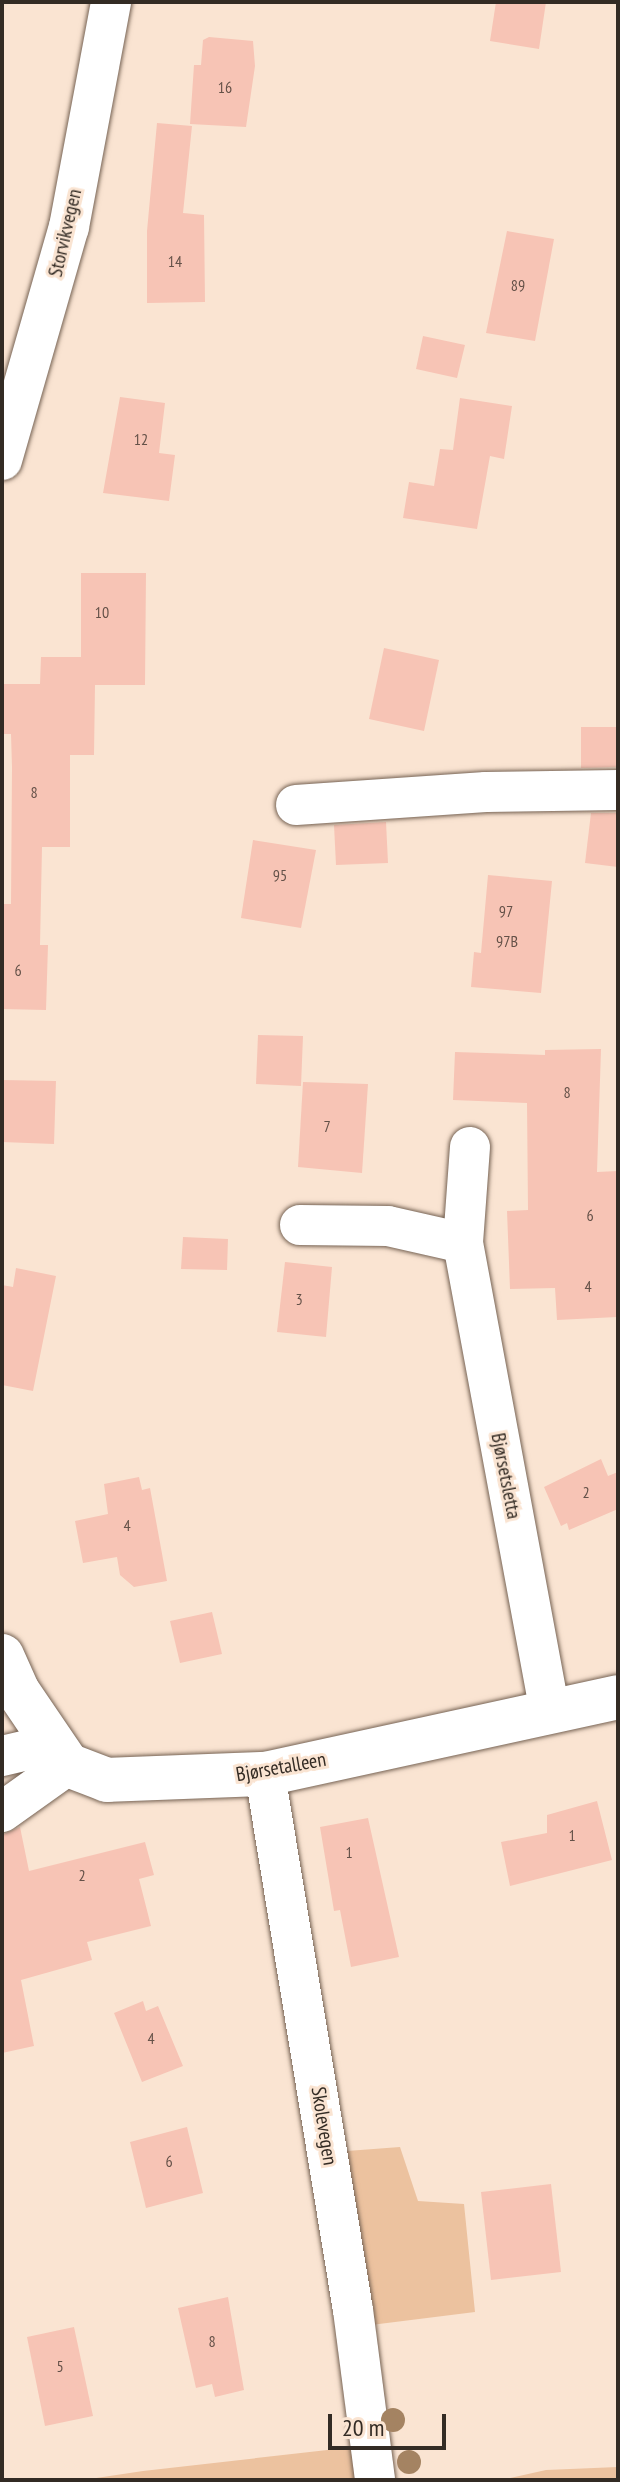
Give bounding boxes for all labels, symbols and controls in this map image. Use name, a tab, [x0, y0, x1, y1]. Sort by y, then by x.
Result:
house number: 16	[218, 77, 232, 97]
street label: Storvikvegen	[43, 187, 87, 279]
house number: 14	[168, 251, 182, 271]
house number: 89	[511, 275, 525, 295]
house number: 12	[134, 429, 148, 449]
house number: 10	[95, 602, 109, 622]
house number: 8	[30, 782, 38, 802]
house number: 95	[273, 865, 287, 885]
house number: 97	[499, 901, 513, 921]
house number: 97B	[496, 931, 518, 951]
house number: 6	[14, 960, 22, 980]
house number: 8	[563, 1082, 571, 1102]
house number: 7	[323, 1116, 331, 1136]
house number: 6	[586, 1205, 594, 1225]
house number: 4	[584, 1276, 592, 1296]
house number: 3	[295, 1289, 303, 1309]
street label: Bjørsetsletta	[486, 1431, 526, 1521]
house number: 2	[582, 1482, 590, 1502]
house number: 4	[123, 1515, 131, 1535]
street label: Bjørsetalleen	[234, 1747, 328, 1787]
house number: 1	[568, 1825, 576, 1845]
house number: 1	[345, 1842, 353, 1862]
house number: 2	[78, 1865, 86, 1885]
house number: 4	[147, 2028, 155, 2048]
street label: Skolevegen	[306, 2085, 342, 2167]
house number: 6	[165, 2151, 173, 2171]
house number: 8	[208, 2331, 216, 2351]
house number: 5	[56, 2356, 64, 2376]
scale bar	[332, 2398, 450, 2448]
text: 20 m	[342, 2412, 384, 2443]

